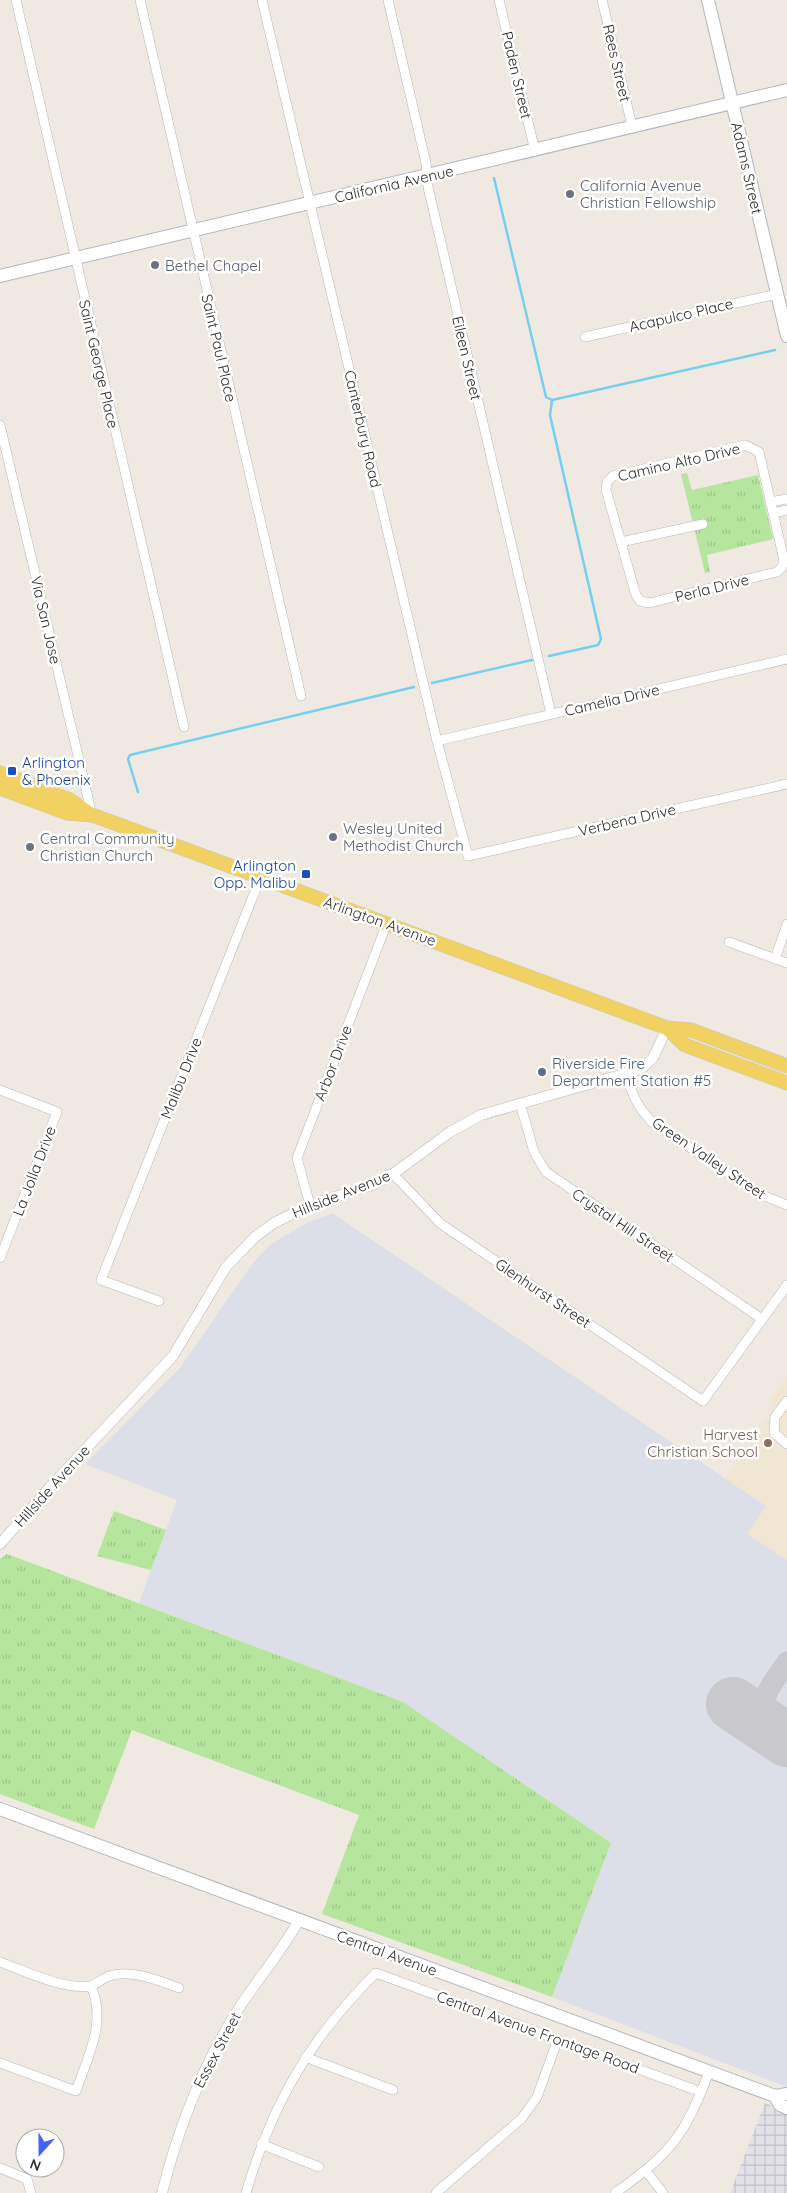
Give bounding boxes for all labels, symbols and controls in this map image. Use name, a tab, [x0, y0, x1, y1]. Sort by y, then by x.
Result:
street label: Rees Street	[599, 22, 635, 104]
street label: Paden Street	[498, 29, 536, 121]
street label: Adams Street	[727, 120, 767, 216]
street label: California Avenue	[333, 161, 455, 207]
place label: California Avenue Christian Fellowship	[580, 176, 716, 212]
marker: California Avenue Christian Fellowship	[564, 188, 576, 200]
place label: Bethel Chapel	[165, 256, 261, 275]
marker: Bethel Chapel	[149, 259, 161, 271]
street label: Saint Paul Place	[197, 292, 241, 404]
street label: Acapulco Place	[627, 294, 735, 336]
street label: Saint George Place	[75, 298, 123, 430]
street label: Eileen Street	[448, 314, 486, 402]
street label: Canterbury Road	[340, 368, 386, 490]
street label: Camino Alto Drive	[616, 439, 742, 485]
street label: Perla Drive	[673, 570, 751, 606]
street label: Via San Jose	[27, 574, 65, 666]
street label: Camelia Drive	[563, 680, 661, 720]
place label: Arlington & Phoenix	[22, 753, 90, 789]
marker: Arlington & Phoenix	[6, 765, 18, 777]
street label: Verbena Drive	[576, 800, 678, 840]
place label: Wesley United Methodist Church	[343, 819, 464, 855]
place label: Central Community Christian Church	[40, 829, 175, 865]
marker: Wesley United Methodist Church	[327, 831, 339, 843]
marker: Central Community Christian Church	[24, 841, 36, 853]
place label: Arlington Opp. Malibu	[214, 856, 296, 892]
marker: Arlington Opp. Malibu	[300, 868, 312, 880]
street label: Arlington Avenue	[321, 892, 439, 950]
street label: Arbor Drive	[310, 1022, 356, 1104]
street label: Malibu Drive	[156, 1035, 206, 1121]
place label: Riverside Fire Department Station #5	[552, 1054, 711, 1090]
marker: Riverside Fire Department Station #5	[536, 1066, 548, 1078]
street label: Green Valley Street	[648, 1113, 770, 1203]
street label: La Jolla Drive	[8, 1123, 60, 1219]
street label: Hillside Avenue	[289, 1166, 393, 1222]
street label: Crystal Hill Street	[568, 1184, 678, 1266]
street label: Glenhurst Street	[492, 1254, 594, 1332]
place label: Harvest Christian School	[647, 1425, 758, 1461]
marker: Harvest Christian School	[762, 1437, 774, 1449]
street label: Hillside Avenue	[10, 1441, 94, 1531]
street label: Central Avenue	[334, 1926, 440, 1980]
street label: Central Avenue Frontage Road	[434, 1986, 642, 2078]
street label: Essex Street	[189, 2009, 245, 2091]
north arrow	[15, 2128, 65, 2178]
text: N	[27, 2155, 43, 2175]

